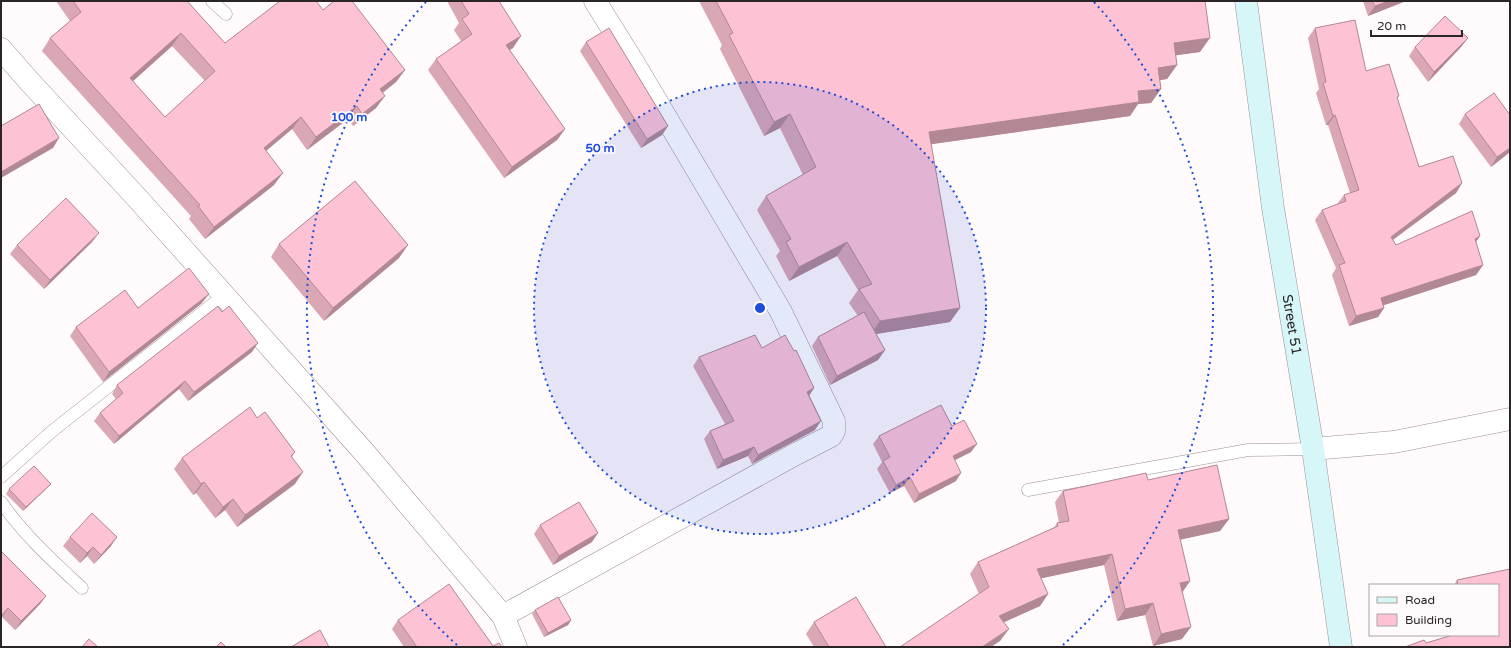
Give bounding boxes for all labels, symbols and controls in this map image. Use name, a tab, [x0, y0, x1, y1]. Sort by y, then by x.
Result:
scale bar	[1371, 12, 1462, 38]
text: 20 m	[1377, 19, 1406, 33]
text: 100 m	[331, 110, 367, 124]
text: 50 m	[585, 141, 615, 155]
street label: Street 51	[1278, 293, 1305, 356]
centre of rings	[753, 301, 767, 315]
legend	[1369, 584, 1499, 636]
text: Road	[1405, 593, 1435, 607]
text: Building	[1405, 613, 1452, 627]

